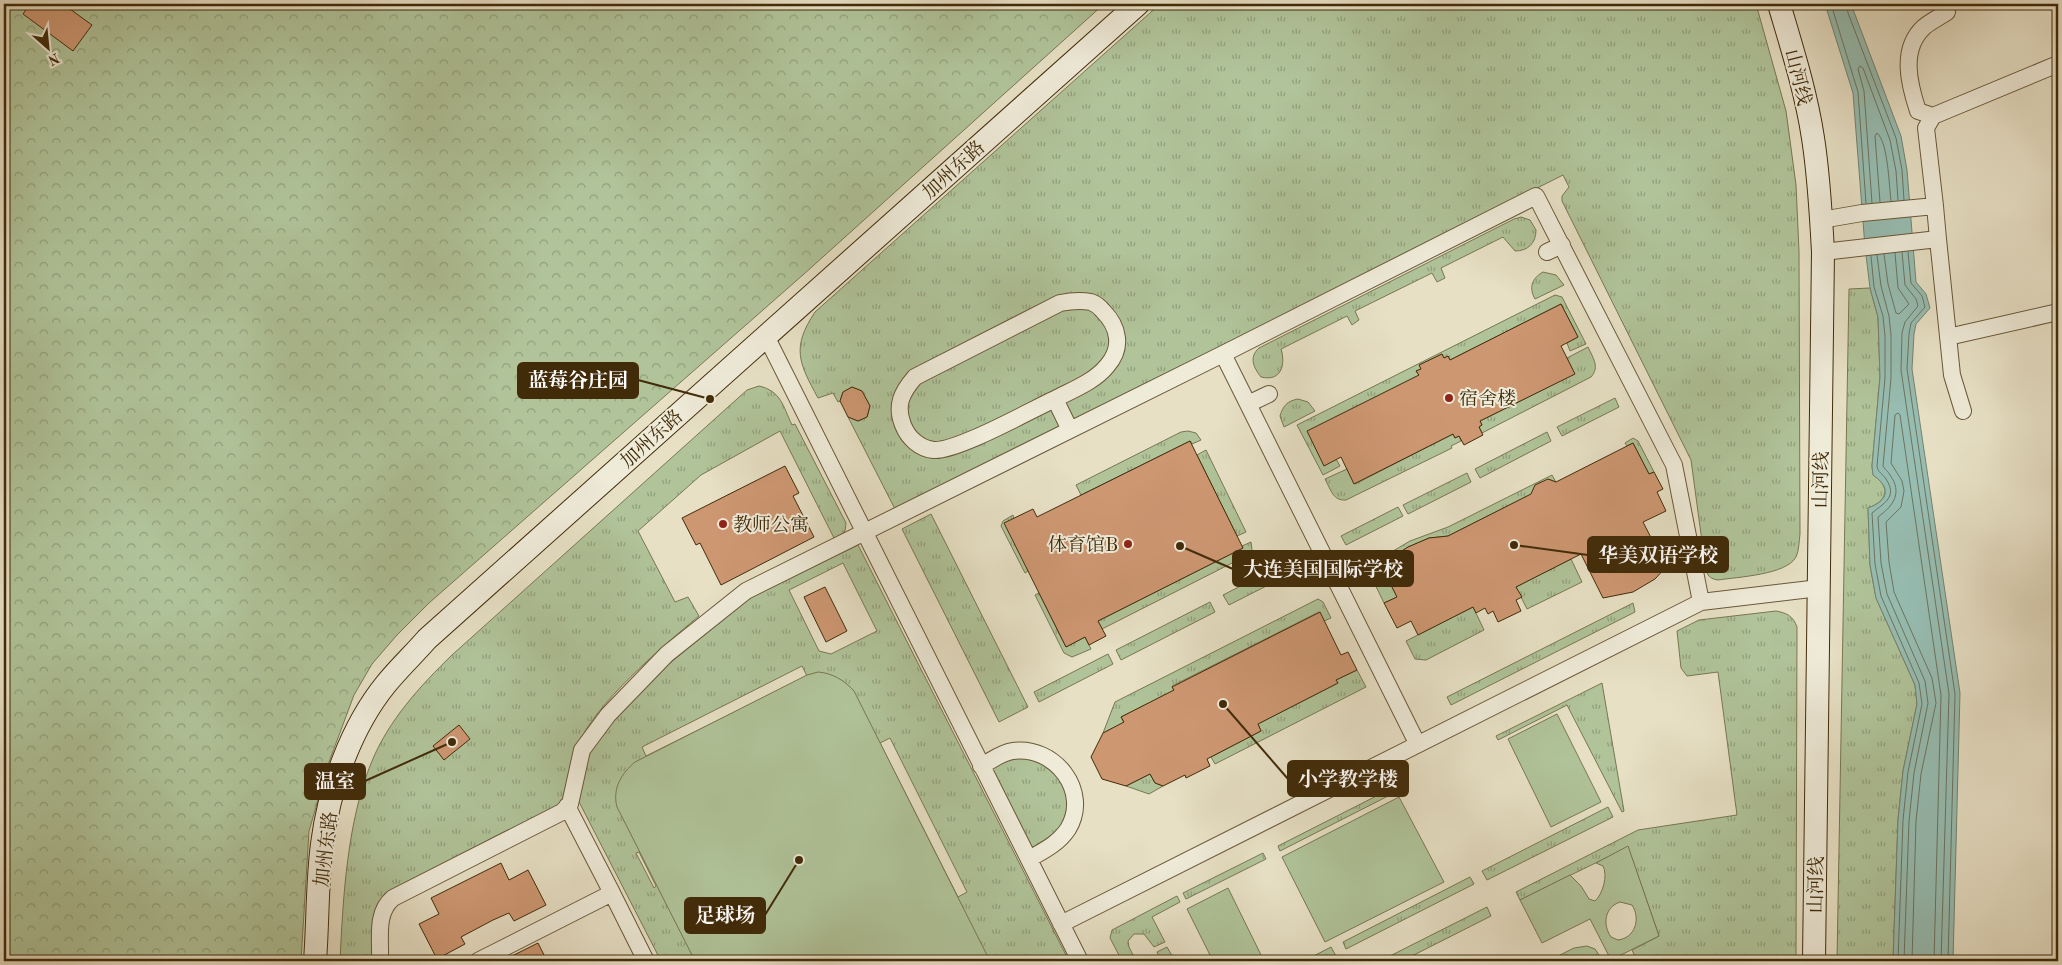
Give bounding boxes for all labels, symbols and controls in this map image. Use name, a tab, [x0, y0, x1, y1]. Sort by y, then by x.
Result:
north arrow	[22, 22, 72, 72]
street label: 山河线	[1780, 47, 1815, 108]
text: N	[45, 50, 61, 67]
street label: 加州东路	[919, 137, 989, 203]
callout: 蓝莓谷庄园	[518, 363, 638, 398]
text: 蓝莓谷庄园	[528, 369, 628, 392]
place label: 宿舍楼	[1459, 388, 1516, 410]
marker: 宿舍楼	[1443, 392, 1455, 404]
street label: 加州东路	[617, 406, 687, 472]
street label: 山河线	[1811, 451, 1832, 509]
place label: 教师公寓	[733, 514, 809, 536]
marker: 教师公寓	[717, 518, 729, 530]
place label: 体育馆B	[1048, 534, 1118, 556]
callout: 华美双语学校	[1588, 537, 1728, 572]
marker: 体育馆B	[1122, 538, 1134, 550]
text: 华美双语学校	[1598, 544, 1718, 567]
callout: 大连美国国际学校	[1233, 551, 1413, 586]
text: 大连美国国际学校	[1243, 558, 1403, 581]
callout: 小学教学楼	[1288, 761, 1408, 796]
callout: 温室	[305, 764, 365, 799]
text: 小学教学楼	[1298, 769, 1398, 791]
text: 温室	[315, 770, 355, 793]
street label: 加州东路	[311, 810, 342, 888]
street label: 山河线	[1806, 856, 1827, 914]
callout: 足球场	[685, 898, 765, 933]
text: 足球场	[695, 905, 755, 927]

